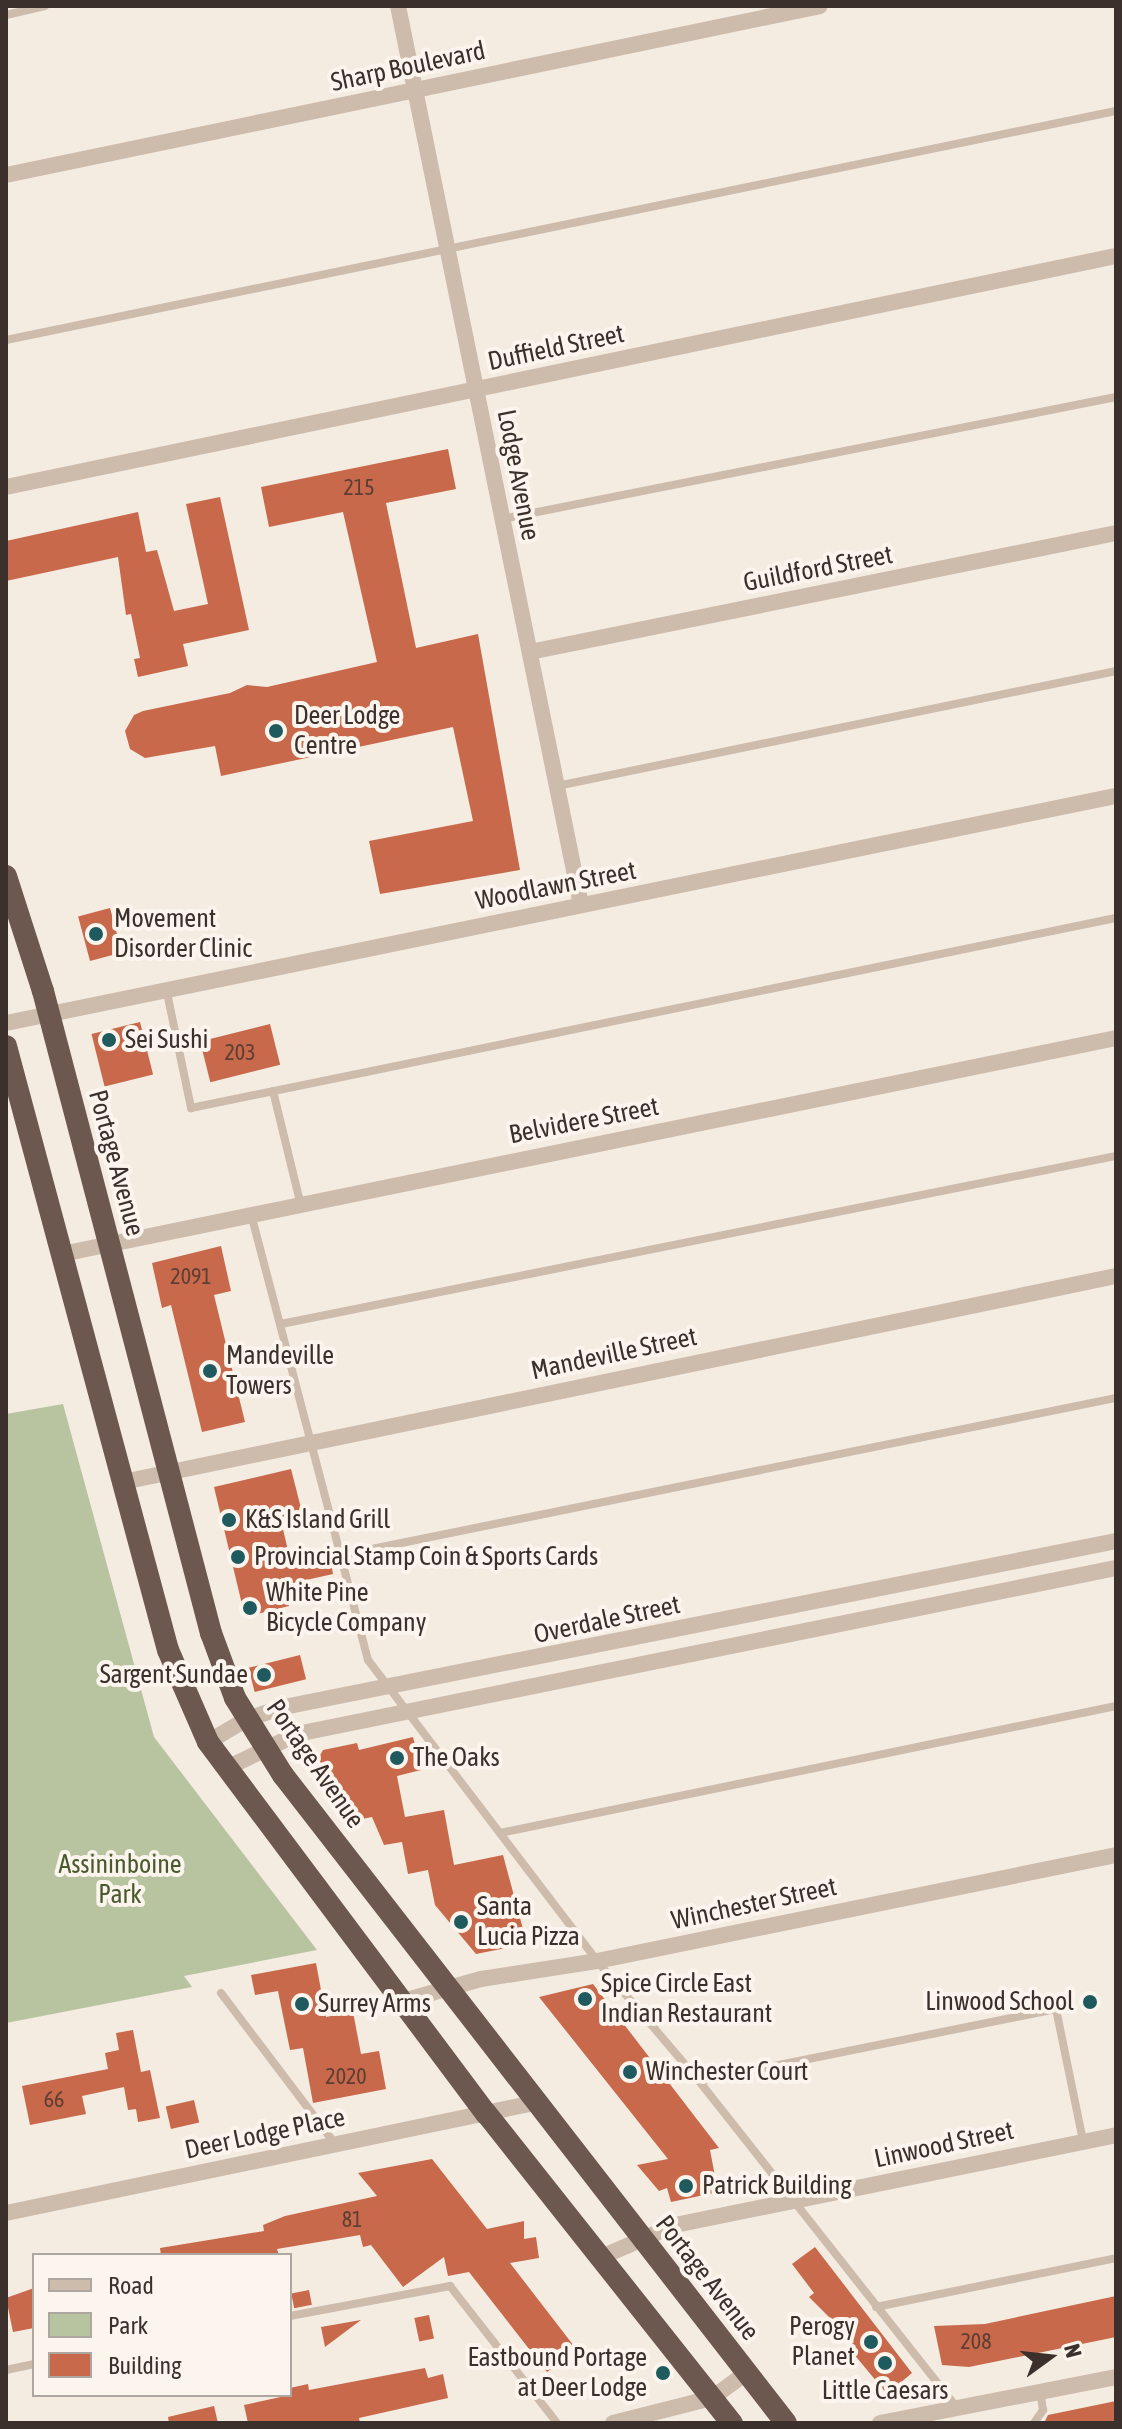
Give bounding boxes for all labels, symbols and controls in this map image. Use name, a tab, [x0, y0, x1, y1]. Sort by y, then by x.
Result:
street label: Sharp Boulevard	[328, 35, 488, 99]
street label: Duffield Street	[485, 318, 627, 378]
street label: Lodge Avenue	[490, 407, 546, 543]
house number: 215	[343, 475, 375, 501]
street label: Guildford Street	[741, 539, 895, 599]
place label: Deer Lodge Centre	[294, 700, 400, 762]
marker: Deer Lodge Centre	[265, 720, 287, 742]
street label: Woodlawn Street	[473, 855, 639, 917]
place label: Movement Disorder Clinic	[114, 903, 252, 964]
marker: Movement Disorder Clinic	[85, 923, 107, 945]
place label: Sei Sushi	[125, 1024, 209, 1056]
marker: Sei Sushi	[100, 1031, 118, 1049]
house number: 203	[224, 1040, 256, 1066]
street label: Portage Avenue	[82, 1087, 150, 1239]
street label: Belvidere Street	[507, 1091, 661, 1151]
house number: 2091	[170, 1264, 212, 1290]
street label: Mandeville Street	[528, 1321, 700, 1387]
place label: Mandeville Towers	[226, 1340, 334, 1402]
marker: Mandeville Towers	[201, 1362, 219, 1380]
place label: K&S Island Grill	[245, 1504, 390, 1536]
marker: K&S Island Grill	[220, 1511, 238, 1529]
place label: Provincial Stamp Coin & Sports Cards	[254, 1541, 598, 1573]
marker: Provincial Stamp Coin & Sports Cards	[229, 1548, 247, 1566]
place label: White Pine Bicycle Company	[266, 1577, 426, 1638]
street label: Overdale Street	[531, 1589, 683, 1651]
marker: White Pine Bicycle Company	[241, 1599, 259, 1617]
place label: Sargent Sundae	[100, 1659, 248, 1691]
marker: Sargent Sundae	[255, 1666, 273, 1684]
street label: Portage Avenue	[259, 1694, 371, 1834]
place label: The Oaks	[413, 1742, 500, 1774]
marker: The Oaks	[388, 1749, 406, 1767]
park label: Assininboine Park	[58, 1849, 182, 1910]
street label: Winchester Street	[669, 1871, 839, 1937]
place label: Santa Lucia Pizza	[477, 1891, 580, 1952]
marker: Santa Lucia Pizza	[452, 1913, 470, 1931]
place label: Spice Circle East Indian Restaurant	[601, 1968, 772, 2030]
place label: Linwood School	[925, 1986, 1074, 2018]
place label: Surrey Arms	[318, 1988, 431, 2020]
marker: Spice Circle East Indian Restaurant	[576, 1990, 594, 2008]
marker: Linwood School	[1081, 1993, 1099, 2011]
marker: Surrey Arms	[293, 1995, 311, 2013]
place label: Winchester Court	[646, 2056, 808, 2088]
marker: Winchester Court	[621, 2063, 639, 2081]
house number: 2020	[325, 2064, 367, 2090]
house number: 66	[44, 2087, 64, 2113]
street label: Deer Lodge Place	[182, 2102, 348, 2166]
street label: Linwood Street	[872, 2115, 1016, 2175]
place label: Patrick Building	[702, 2170, 852, 2202]
marker: Patrick Building	[677, 2177, 695, 2195]
house number: 81	[342, 2207, 362, 2233]
street label: Portage Avenue	[649, 2209, 765, 2347]
legend	[32, 2253, 292, 2397]
text: Road	[108, 2272, 154, 2299]
place label: Perogy Planet	[789, 2311, 855, 2372]
text: Park	[108, 2312, 148, 2339]
north arrow	[1010, 2317, 1090, 2397]
house number: 208	[960, 2329, 992, 2355]
marker: Perogy Planet	[862, 2333, 880, 2351]
text: N	[1059, 2341, 1087, 2360]
place label: Eastbound Portage at Deer Lodge	[467, 2342, 647, 2404]
text: Building	[108, 2352, 181, 2379]
marker: Little Caesars	[876, 2354, 894, 2372]
marker: Eastbound Portage at Deer Lodge	[654, 2364, 672, 2382]
place label: Little Caesars	[822, 2375, 948, 2407]

